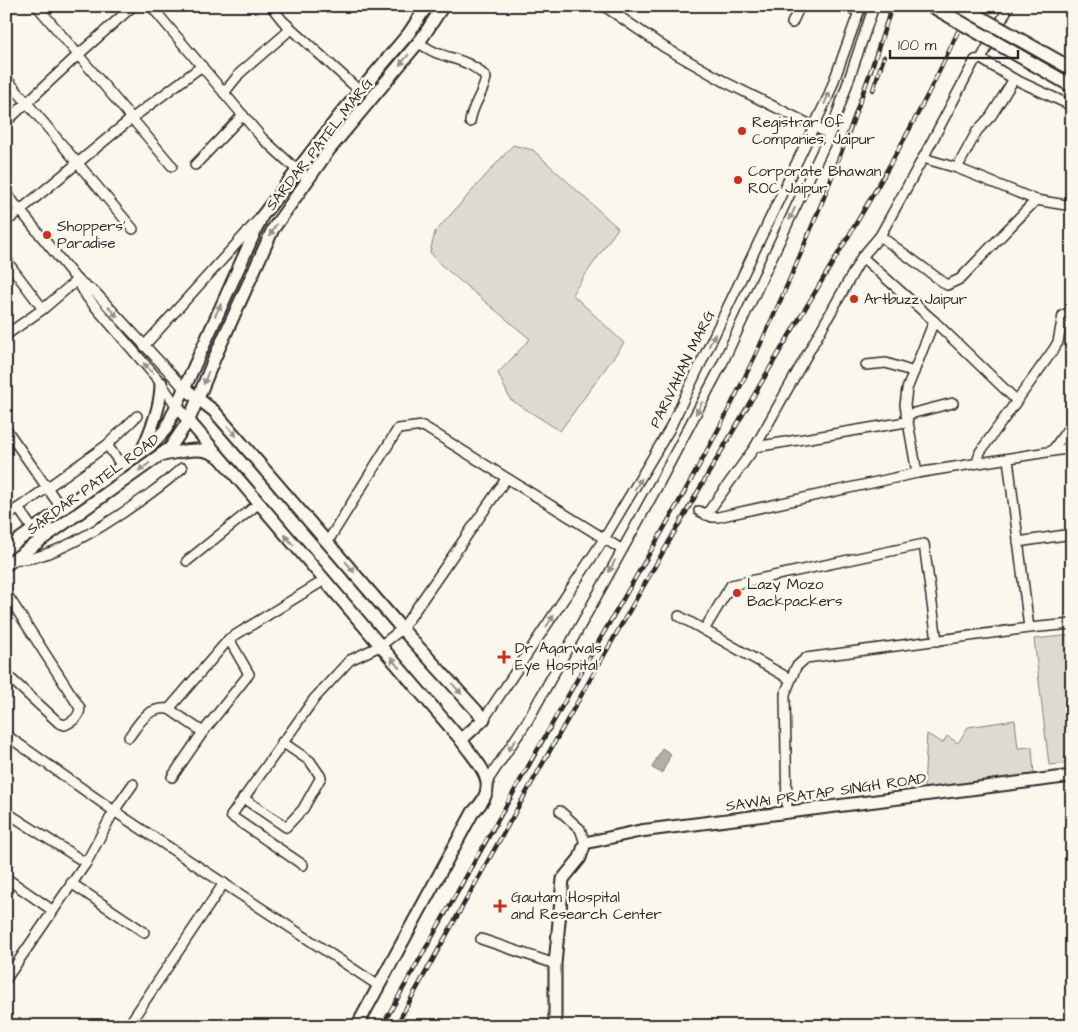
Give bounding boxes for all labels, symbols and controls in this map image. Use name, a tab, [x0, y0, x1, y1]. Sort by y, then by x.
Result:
scale bar	[890, 28, 1018, 60]
text: 100 m	[898, 35, 937, 56]
one-way arrow	[399, 54, 410, 66]
street label: SARDAR PATEL MARG	[261, 73, 378, 215]
one-way arrow	[824, 91, 832, 105]
place label: Registrar Of Companies, Jaipur	[752, 112, 875, 150]
marker: Registrar Of Companies, Jaipur	[736, 125, 748, 137]
place label: Corporate Bhawan ROC Jaipur	[748, 161, 882, 199]
marker: Corporate Bhawan ROC Jaipur	[732, 174, 744, 186]
one-way arrow	[788, 207, 796, 221]
place label: Shoppers' Paradise	[57, 216, 126, 254]
one-way arrow	[269, 223, 277, 238]
marker: Shoppers' Paradise	[41, 229, 53, 241]
place label: Artbuzz Jaipur	[864, 289, 967, 310]
marker: Artbuzz Jaipur	[848, 293, 860, 305]
one-way arrow	[215, 303, 223, 317]
one-way arrow	[107, 305, 119, 317]
street label: PARIVAHAN MARG	[645, 306, 720, 432]
one-way arrow	[708, 332, 717, 347]
one-way arrow	[142, 362, 153, 375]
one-way arrow	[202, 371, 210, 385]
one-way arrow	[695, 401, 703, 415]
one-way arrow	[226, 425, 237, 438]
street label: SARDAR PATEL ROAD	[22, 429, 164, 540]
one-way arrow	[137, 462, 151, 472]
one-way arrow	[633, 477, 642, 490]
one-way arrow	[283, 534, 294, 547]
one-way arrow	[608, 559, 617, 572]
one-way arrow	[344, 560, 355, 573]
place label: Lazy Mozo Backpackers	[747, 574, 843, 612]
marker: Lazy Mozo Backpackers	[731, 587, 743, 599]
one-way arrow	[546, 614, 555, 627]
place label: Dr Agarwals Eye Hospital	[515, 638, 602, 677]
marker: Dr Agarwals Eye Hospital	[497, 650, 511, 664]
one-way arrow	[389, 658, 401, 670]
one-way arrow	[451, 683, 463, 695]
one-way arrow	[507, 738, 517, 751]
street label: SAWAI PRATAP SINGH ROAD	[724, 768, 928, 817]
place label: Gautam Hospital and Research Center	[511, 887, 662, 925]
marker: Gautam Hospital and Research Center	[493, 899, 507, 913]

